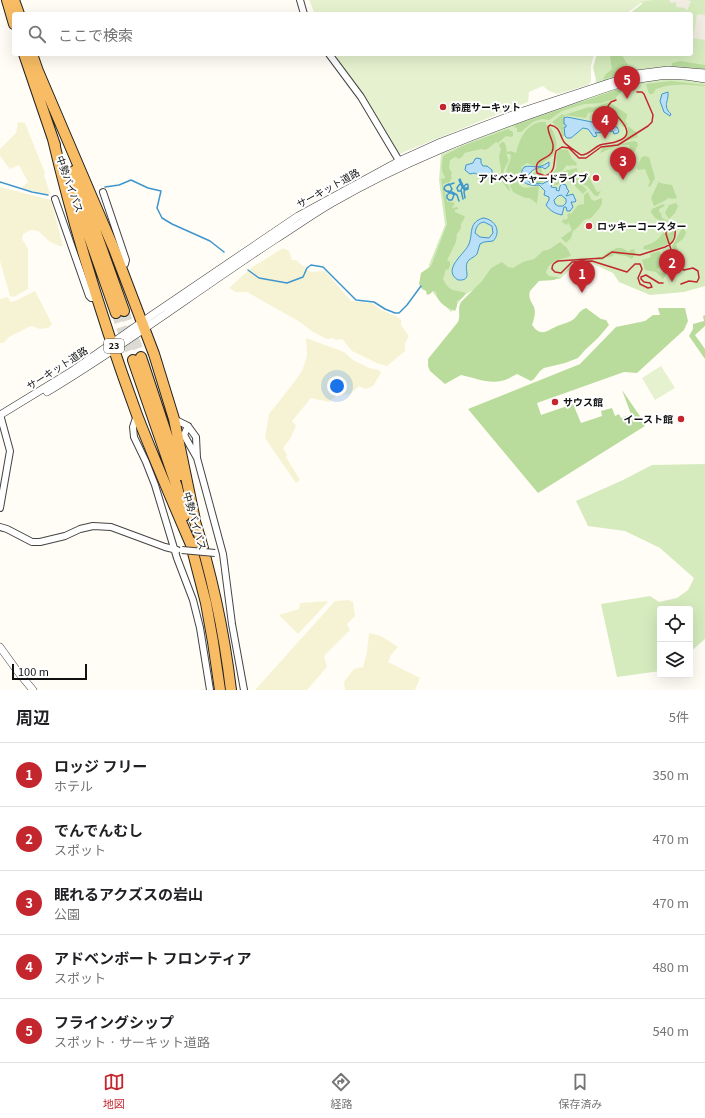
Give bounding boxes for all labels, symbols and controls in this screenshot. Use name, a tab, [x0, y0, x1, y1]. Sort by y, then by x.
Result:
search box	[12, 12, 693, 56]
icon: search	[26, 23, 48, 45]
text: ここで検索	[58, 24, 133, 45]
pin: 5	[614, 66, 640, 99]
place label: 鈴鹿サーキット	[451, 99, 521, 114]
marker: 鈴鹿サーキット	[438, 102, 448, 112]
pin: 4	[592, 106, 618, 139]
pin: 3	[610, 147, 636, 180]
street label: 中勢バイパス	[53, 153, 88, 214]
street label: サーキット道路	[294, 164, 362, 211]
place label: アドベンチャードライブ	[478, 170, 588, 185]
marker: アドベンチャードライブ	[591, 173, 601, 183]
place label: ロッキーコースター	[597, 218, 687, 233]
marker: ロッキーコースター	[584, 221, 594, 231]
pin: 2	[659, 249, 685, 282]
pin: 1	[569, 260, 595, 293]
road number: 23	[104, 339, 124, 353]
street label: サーキット道路	[23, 342, 90, 393]
your location	[327, 376, 347, 396]
place label: サウス館	[563, 394, 603, 409]
marker: サウス館	[550, 397, 560, 407]
place label: イースト館	[624, 411, 673, 426]
marker: イースト館	[676, 414, 686, 424]
street label: 中勢バイパス	[180, 490, 211, 552]
map controls	[657, 606, 693, 678]
button: locate	[657, 606, 693, 642]
button: layers	[657, 642, 693, 678]
scale bar	[12, 662, 87, 681]
text: 100 m	[18, 663, 49, 679]
text: 周辺	[16, 704, 50, 729]
text: 5件	[669, 707, 689, 726]
text: ロッジ フリー	[54, 755, 147, 776]
text: 1	[25, 765, 33, 784]
text: 350 m	[652, 765, 689, 784]
text: ホテル	[54, 776, 93, 795]
text: でんでんむし	[54, 819, 143, 840]
text: 2	[25, 829, 33, 848]
text: 470 m	[652, 829, 689, 848]
text: スポット	[54, 840, 106, 859]
text: 眠れるアクズスの岩山	[54, 883, 203, 904]
text: 3	[25, 893, 33, 912]
text: 470 m	[652, 893, 689, 912]
text: 公園	[54, 904, 80, 923]
text: アドベンボート フロンティア	[54, 947, 252, 968]
text: 4	[25, 957, 33, 976]
text: 480 m	[652, 957, 689, 976]
text: スポット	[54, 968, 106, 987]
text: フライングシップ	[54, 1011, 174, 1032]
text: 5	[25, 1021, 33, 1040]
text: 540 m	[652, 1021, 689, 1040]
text: スポット · サーキット道路	[54, 1032, 210, 1051]
tab: 地図	[103, 1071, 125, 1111]
tab: 経路	[330, 1071, 352, 1111]
tab: 保存済み	[558, 1071, 602, 1111]

